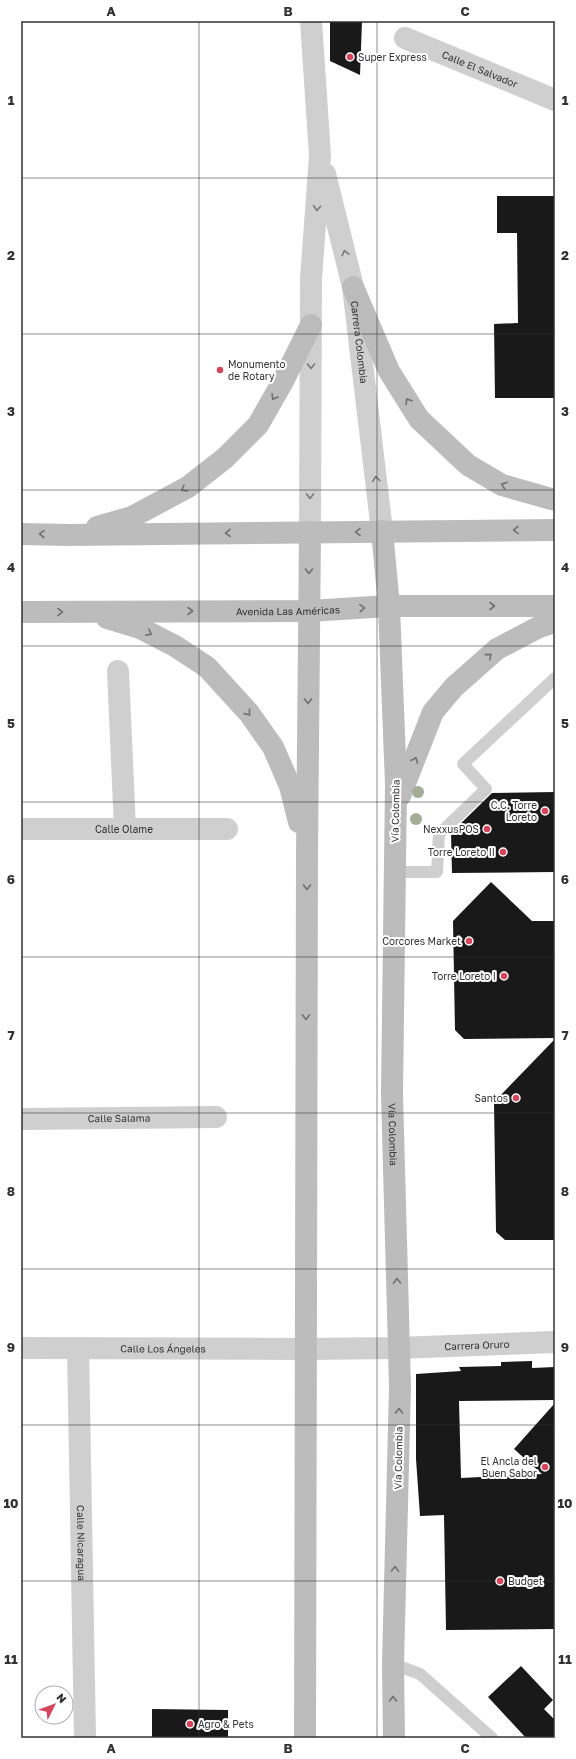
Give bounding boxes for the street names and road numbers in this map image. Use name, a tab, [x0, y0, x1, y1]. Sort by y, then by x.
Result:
street label: Calle El Salvador	[440, 48, 520, 90]
street label: Carrera Colombia	[349, 300, 370, 384]
street label: Avenida Las Américas	[236, 603, 340, 617]
street label: Vía Colombia	[388, 780, 402, 842]
street label: Calle Olame	[95, 823, 153, 835]
street label: Vía Colombia	[386, 1103, 400, 1166]
street label: Calle Salama	[88, 1112, 150, 1124]
street label: Carrera Oruro	[444, 1338, 510, 1352]
street label: Calle Los Ángeles	[120, 1342, 206, 1355]
street label: Vía Colombia	[391, 1427, 405, 1489]
street label: Calle Nicaragua	[75, 1505, 88, 1581]

